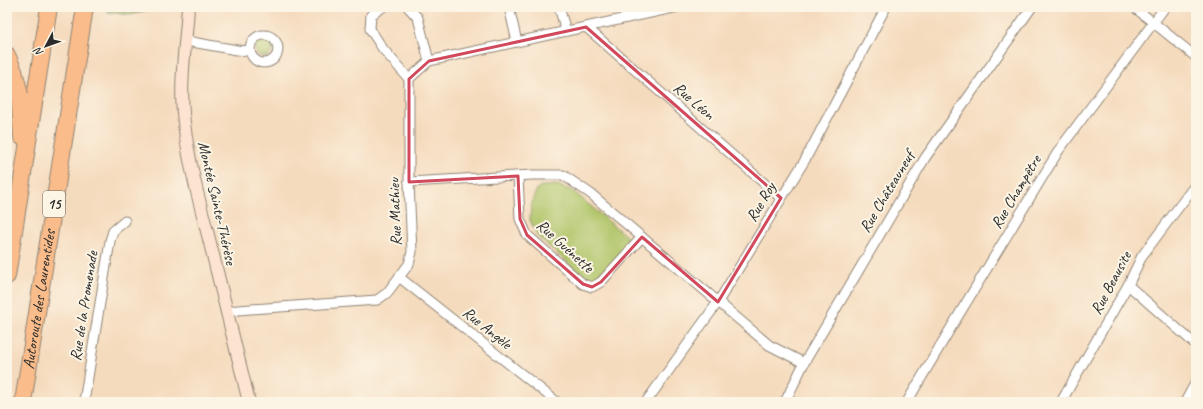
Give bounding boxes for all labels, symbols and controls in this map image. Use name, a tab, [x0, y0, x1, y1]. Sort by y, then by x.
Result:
north arrow	[26, 26, 66, 66]
text: N	[30, 44, 46, 60]
street label: Rue Léon	[669, 78, 719, 125]
street label: Montée Sainte-Thérèse	[193, 139, 241, 268]
street label: Rue Châteauneuf	[855, 144, 921, 236]
street label: Rue Champêtre	[986, 150, 1047, 232]
street label: Rue Mathieu	[384, 177, 406, 246]
street label: Rue Roy	[742, 177, 781, 225]
road number: 15	[43, 191, 65, 217]
street label: Rue Guénette	[532, 215, 599, 278]
street label: Autoroute des Laurentides	[18, 227, 60, 370]
street label: Rue Beausite	[1086, 247, 1137, 318]
street label: Rue de la Promenade	[65, 248, 103, 362]
street label: Rue Angèle	[459, 302, 517, 355]

